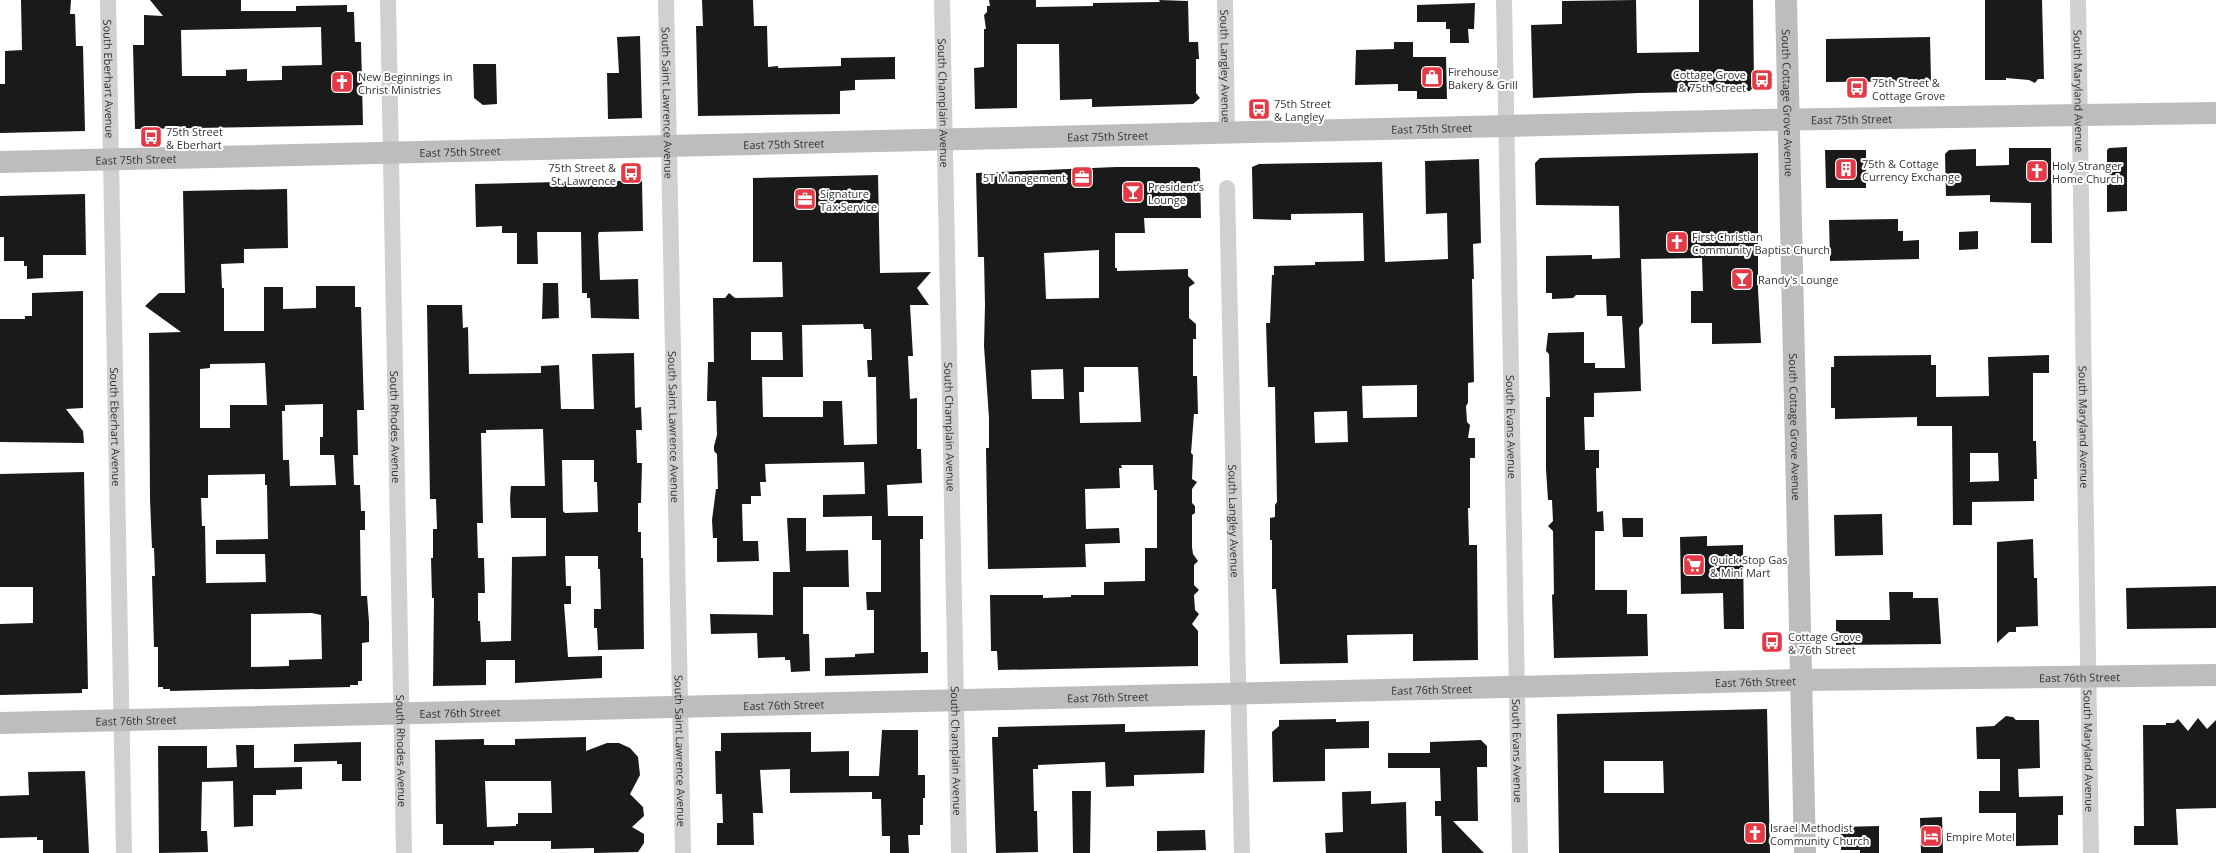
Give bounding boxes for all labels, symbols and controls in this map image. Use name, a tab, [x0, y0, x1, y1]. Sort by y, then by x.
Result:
street label: South Langley Avenue	[1218, 9, 1234, 123]
street label: South Eberhart Avenue	[101, 19, 118, 139]
street label: South Saint Lawrence Avenue	[659, 27, 677, 179]
street label: South Cottage Grove Avenue	[1779, 29, 1797, 177]
street label: South Maryland Avenue	[2071, 30, 2088, 152]
street label: South Champlain Avenue	[935, 38, 953, 168]
shop icon: Firehouse Bakery & Grill	[1419, 64, 1445, 90]
place label: Firehouse Bakery & Grill	[1448, 64, 1518, 92]
place label: Cottage Grove & 75th Street	[1673, 67, 1746, 95]
bus stop icon: Cottage Grove & 75th Street	[1749, 67, 1775, 93]
church icon: New Beginnings in Christ Ministries	[329, 69, 355, 95]
place label: New Beginnings in Christ Ministries	[358, 69, 452, 97]
bus stop icon: 75th Street & Cottage Grove	[1844, 75, 1870, 101]
place label: 75th Street & Cottage Grove	[1872, 75, 1945, 103]
bus stop icon: 75th Street & Langley	[1246, 96, 1272, 122]
place label: 75th Street & Langley	[1274, 96, 1331, 124]
street label: East 75th Street	[1811, 110, 1892, 127]
street label: East 75th Street	[1391, 119, 1472, 136]
bus stop icon: 75th Street & Eberhart	[138, 124, 164, 150]
place label: 75th Street & Eberhart	[166, 124, 223, 152]
street label: East 75th Street	[1067, 127, 1149, 144]
street label: East 75th Street	[743, 135, 825, 152]
street label: East 75th Street	[419, 143, 501, 159]
street label: East 75th Street	[95, 150, 177, 167]
building icon: 75th & Cottage Currency Exchange	[1833, 156, 1859, 182]
place label: 75th & Cottage Currency Exchange	[1862, 156, 1960, 184]
church icon: Holy Stranger Home Church	[2024, 158, 2050, 184]
place label: Holy Stranger Home Church	[2052, 158, 2123, 186]
place label: 75th Street & St. Lawrence	[548, 160, 616, 188]
bus stop icon: 75th Street & St. Lawrence	[618, 160, 644, 186]
office icon: 5T Management	[1069, 164, 1095, 190]
place label: 5T Management	[983, 170, 1066, 185]
bar icon: President’s Lounge	[1120, 179, 1146, 205]
place label: President’s Lounge	[1148, 179, 1204, 207]
office icon: Signature Tax Service	[792, 186, 818, 212]
place label: Signature Tax Service	[820, 186, 877, 214]
church icon: First Christian Community Baptist Church	[1664, 229, 1690, 255]
place label: First Christian Community Baptist Church	[1692, 229, 1830, 257]
bar icon: Randy's Lounge	[1729, 266, 1755, 292]
place label: Randy's Lounge	[1758, 272, 1838, 287]
street label: South Saint Lawrence Avenue	[665, 351, 684, 503]
street label: South Cottage Grove Avenue	[1786, 353, 1805, 501]
street label: South Champlain Avenue	[942, 362, 959, 492]
street label: South Maryland Avenue	[2076, 366, 2093, 488]
street label: South Eberhart Avenue	[107, 367, 125, 487]
street label: South Rhodes Avenue	[387, 371, 405, 483]
street label: South Evans Avenue	[1504, 375, 1520, 479]
street label: South Langley Avenue	[1226, 464, 1243, 578]
supermarket icon: Quick Stop Gas & Mini Mart	[1681, 552, 1707, 578]
place label: Quick Stop Gas & Mini Mart	[1710, 552, 1788, 580]
bus stop icon: Cottage Grove & 76th Street	[1759, 629, 1785, 655]
place label: Cottage Grove & 76th Street	[1788, 629, 1861, 657]
street label: East 76th Street	[2039, 669, 2120, 685]
street label: East 76th Street	[1715, 673, 1796, 690]
street label: South Saint Lawrence Avenue	[672, 675, 690, 827]
street label: East 76th Street	[1391, 680, 1472, 697]
street label: South Champlain Avenue	[948, 686, 966, 816]
street label: East 76th Street	[1067, 688, 1149, 705]
street label: South Maryland Avenue	[2081, 690, 2098, 812]
street label: South Rhodes Avenue	[394, 694, 411, 807]
street label: East 76th Street	[743, 696, 825, 713]
street label: South Evans Avenue	[1510, 699, 1527, 803]
street label: East 76th Street	[419, 704, 501, 720]
street label: East 76th Street	[95, 711, 177, 728]
church icon: Israel Methodist Community Church	[1742, 820, 1768, 846]
place label: Israel Methodist Community Church	[1770, 820, 1869, 848]
hotel icon: Empire Motel	[1918, 823, 1944, 849]
place label: Empire Motel	[1946, 829, 2015, 844]

